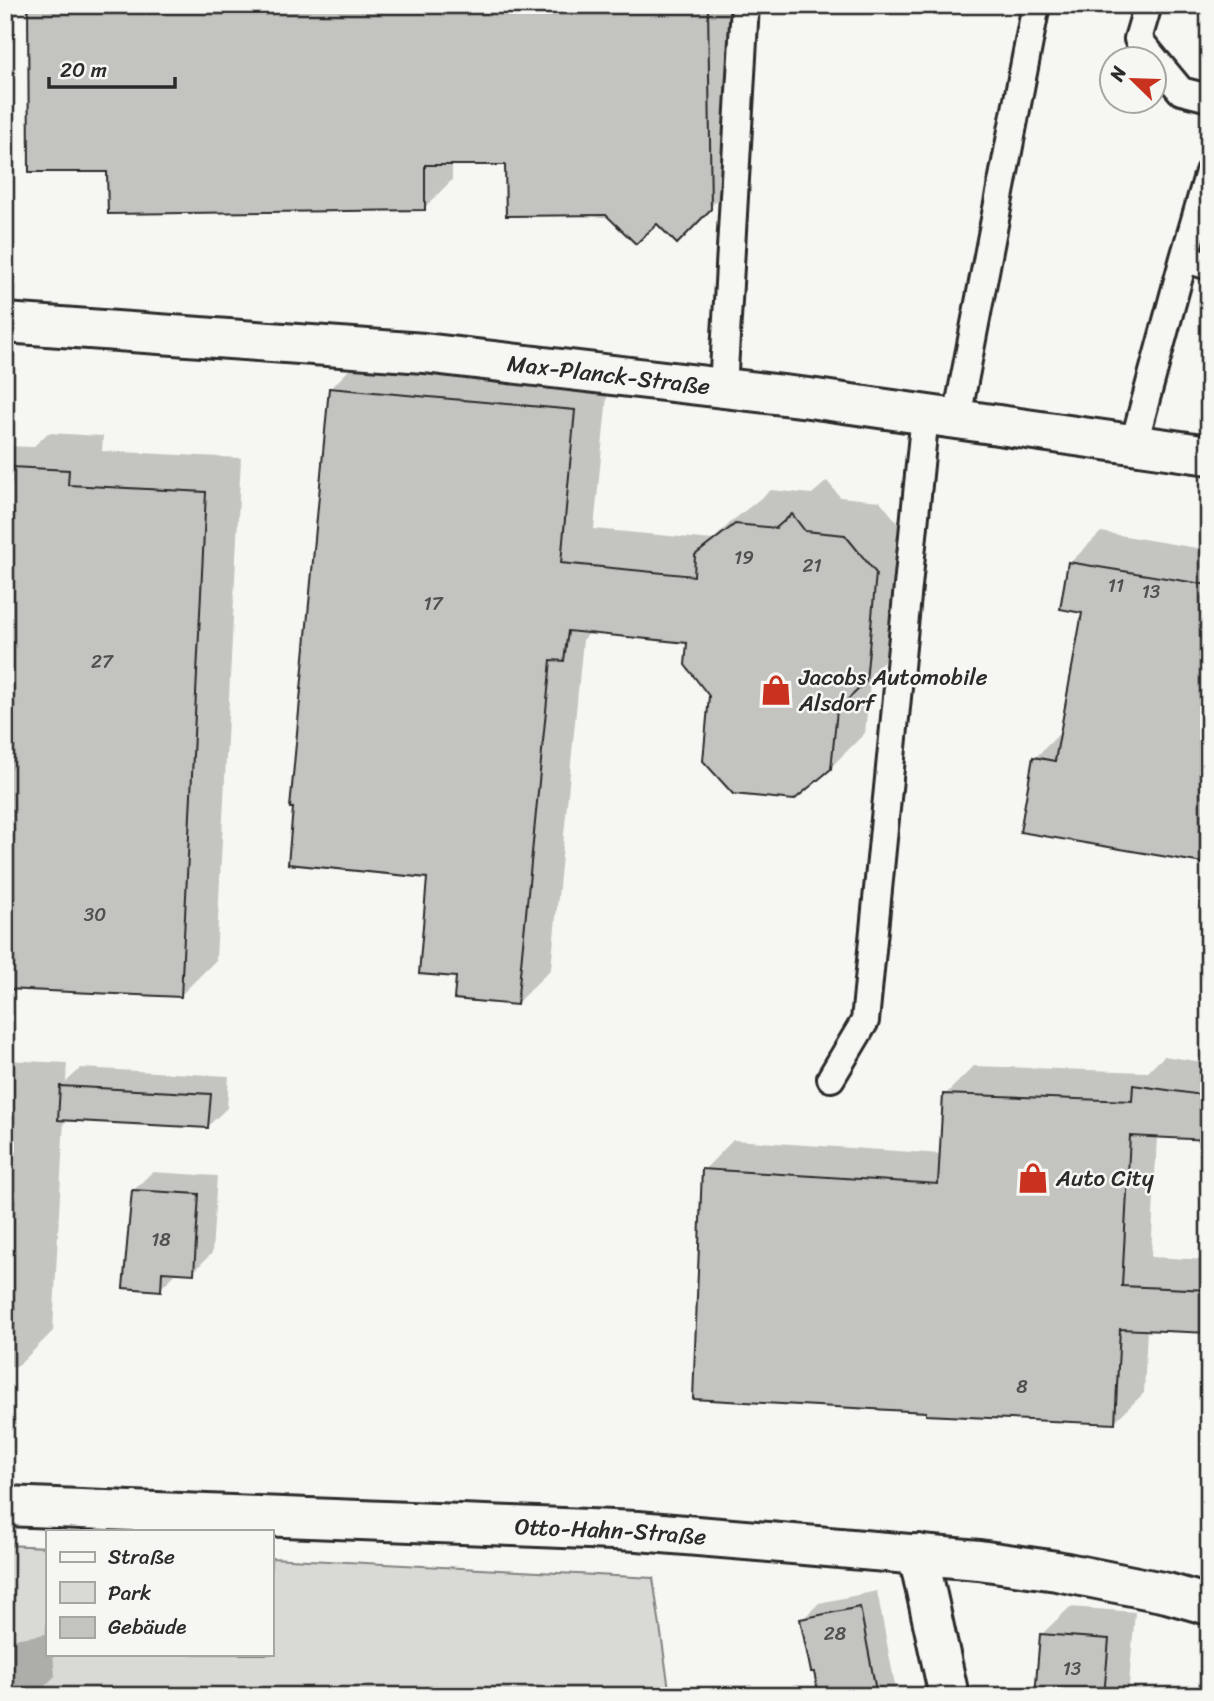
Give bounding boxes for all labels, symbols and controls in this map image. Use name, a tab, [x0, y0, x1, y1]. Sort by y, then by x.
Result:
scale bar	[49, 46, 175, 90]
north arrow	[1098, 46, 1168, 116]
text: 20 m	[60, 51, 107, 89]
text: N	[1100, 60, 1136, 87]
street label: Max-Planck-Straße	[505, 343, 712, 407]
house number: 19	[734, 541, 754, 574]
house number: 21	[802, 549, 822, 582]
house number: 11	[1108, 569, 1124, 602]
house number: 13	[1142, 575, 1161, 608]
house number: 17	[423, 587, 444, 620]
house number: 27	[91, 645, 114, 678]
place label: Jacobs Automobile Alsdorf	[798, 657, 988, 724]
shop icon: Jacobs Automobile Alsdorf	[759, 673, 793, 707]
house number: 30	[84, 898, 106, 931]
place label: Auto City	[1055, 1158, 1154, 1199]
shop icon: Auto City	[1016, 1161, 1050, 1195]
house number: 18	[151, 1223, 171, 1256]
house number: 8	[1016, 1370, 1028, 1403]
street label: Otto-Hahn-Straße	[514, 1506, 708, 1558]
legend	[46, 1530, 273, 1656]
text: Straße	[108, 1538, 175, 1576]
text: Park	[108, 1574, 151, 1612]
text: Gebäude	[108, 1608, 186, 1646]
house number: 28	[824, 1617, 847, 1650]
house number: 13	[1063, 1652, 1082, 1685]

